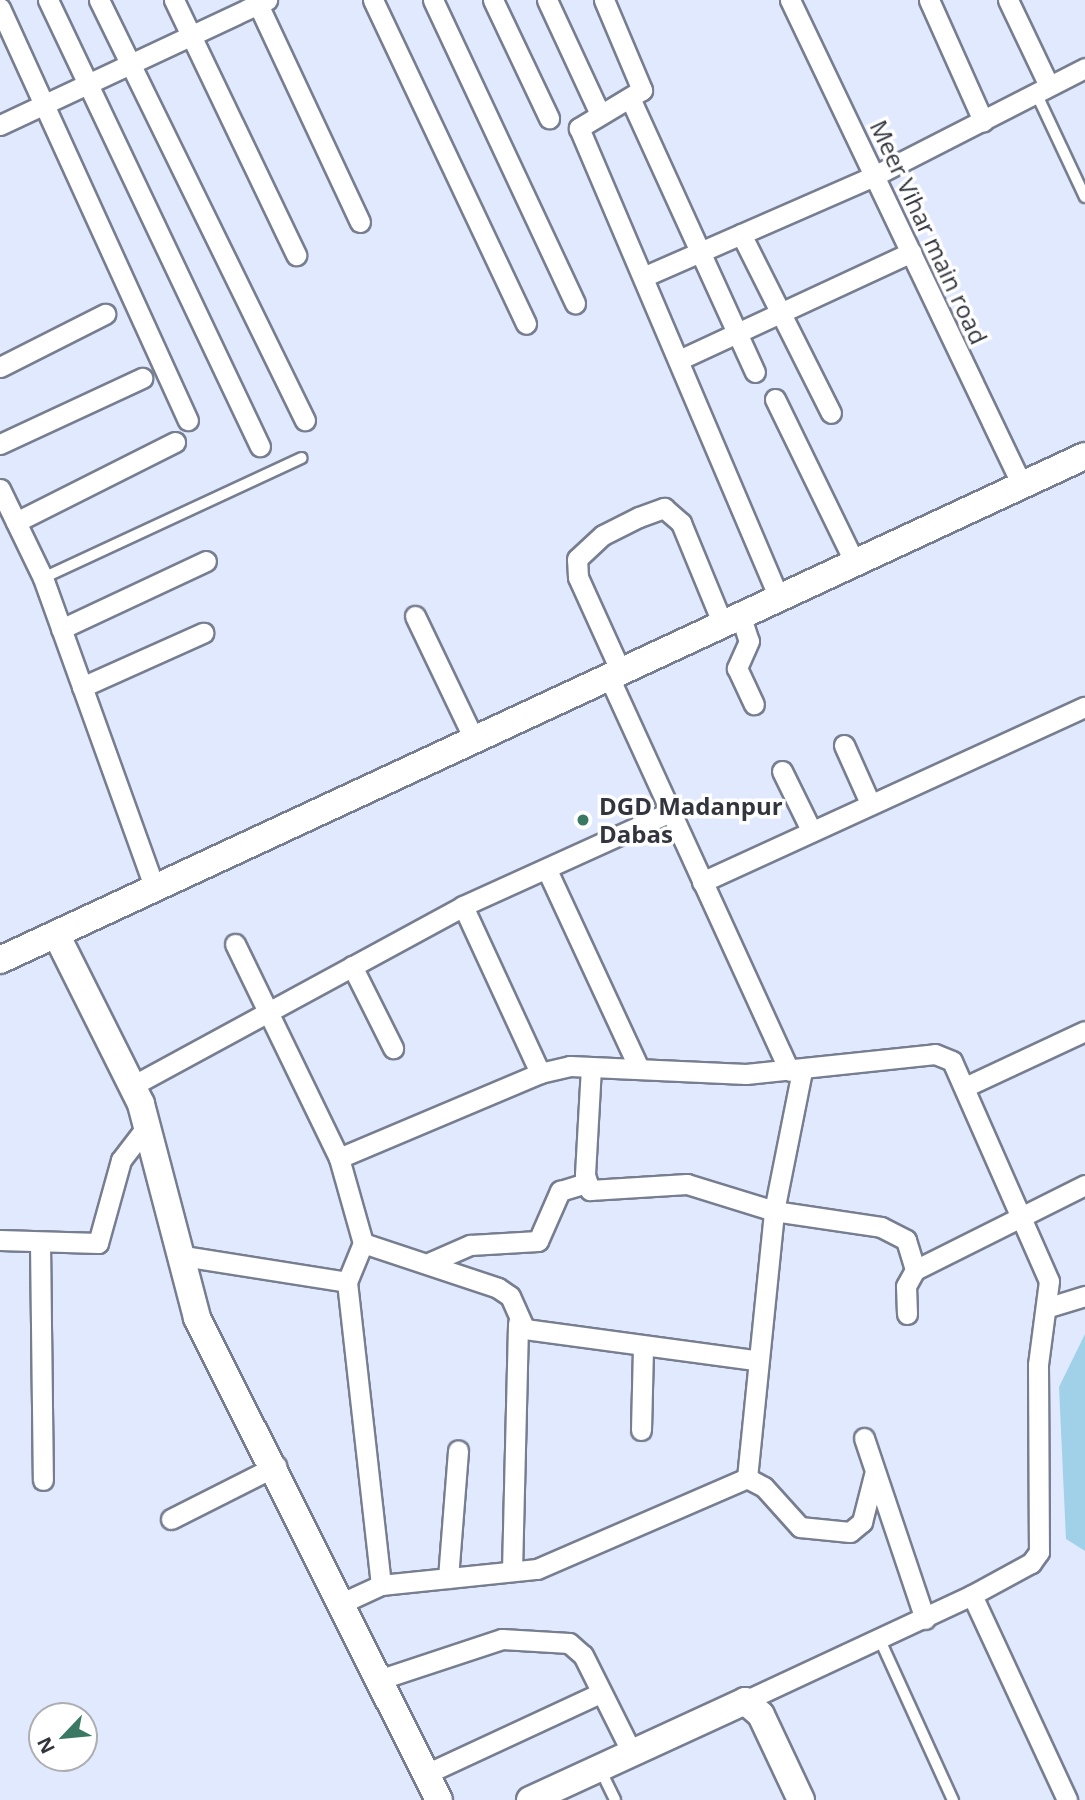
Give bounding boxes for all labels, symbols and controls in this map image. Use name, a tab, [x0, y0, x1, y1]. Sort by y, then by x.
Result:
street label: Meer Vihar main road	[864, 115, 994, 349]
place label: DGD Madanpur Dabas	[599, 792, 783, 848]
marker: DGD Madanpur Dabas	[573, 810, 593, 830]
north arrow	[28, 1702, 98, 1772]
text: N	[31, 1733, 61, 1758]

